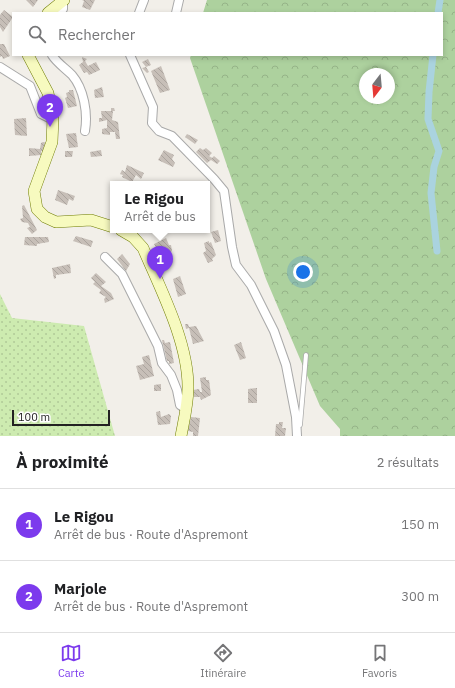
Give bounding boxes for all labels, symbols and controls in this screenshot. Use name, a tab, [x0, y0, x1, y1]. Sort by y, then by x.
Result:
search box	[12, 12, 443, 56]
icon: search	[26, 23, 48, 45]
text: Rechercher	[58, 25, 135, 44]
north arrow	[359, 68, 395, 104]
pin: 2	[37, 94, 63, 127]
popup	[110, 181, 210, 233]
text: Le Rigou	[124, 189, 184, 208]
text: Arrêt de bus	[124, 208, 196, 225]
pin: 1	[147, 246, 173, 279]
your location	[293, 262, 313, 282]
scale bar	[12, 408, 110, 427]
text: 100 m	[18, 410, 50, 424]
text: À proximité	[16, 451, 109, 473]
text: 2 résultats	[377, 454, 439, 471]
text: Le Rigou	[54, 507, 114, 526]
text: 1	[25, 516, 33, 533]
text: 150 m	[401, 516, 439, 533]
text: Arrêt de bus · Route d'Aspremont	[54, 526, 248, 543]
text: Marjole	[54, 579, 107, 598]
text: 2	[25, 588, 33, 605]
text: 300 m	[401, 588, 439, 605]
text: Arrêt de bus · Route d'Aspremont	[54, 598, 248, 615]
tab: Carte	[58, 642, 85, 680]
tab: Itinéraire	[200, 642, 246, 680]
tab: Favoris	[362, 642, 397, 680]

